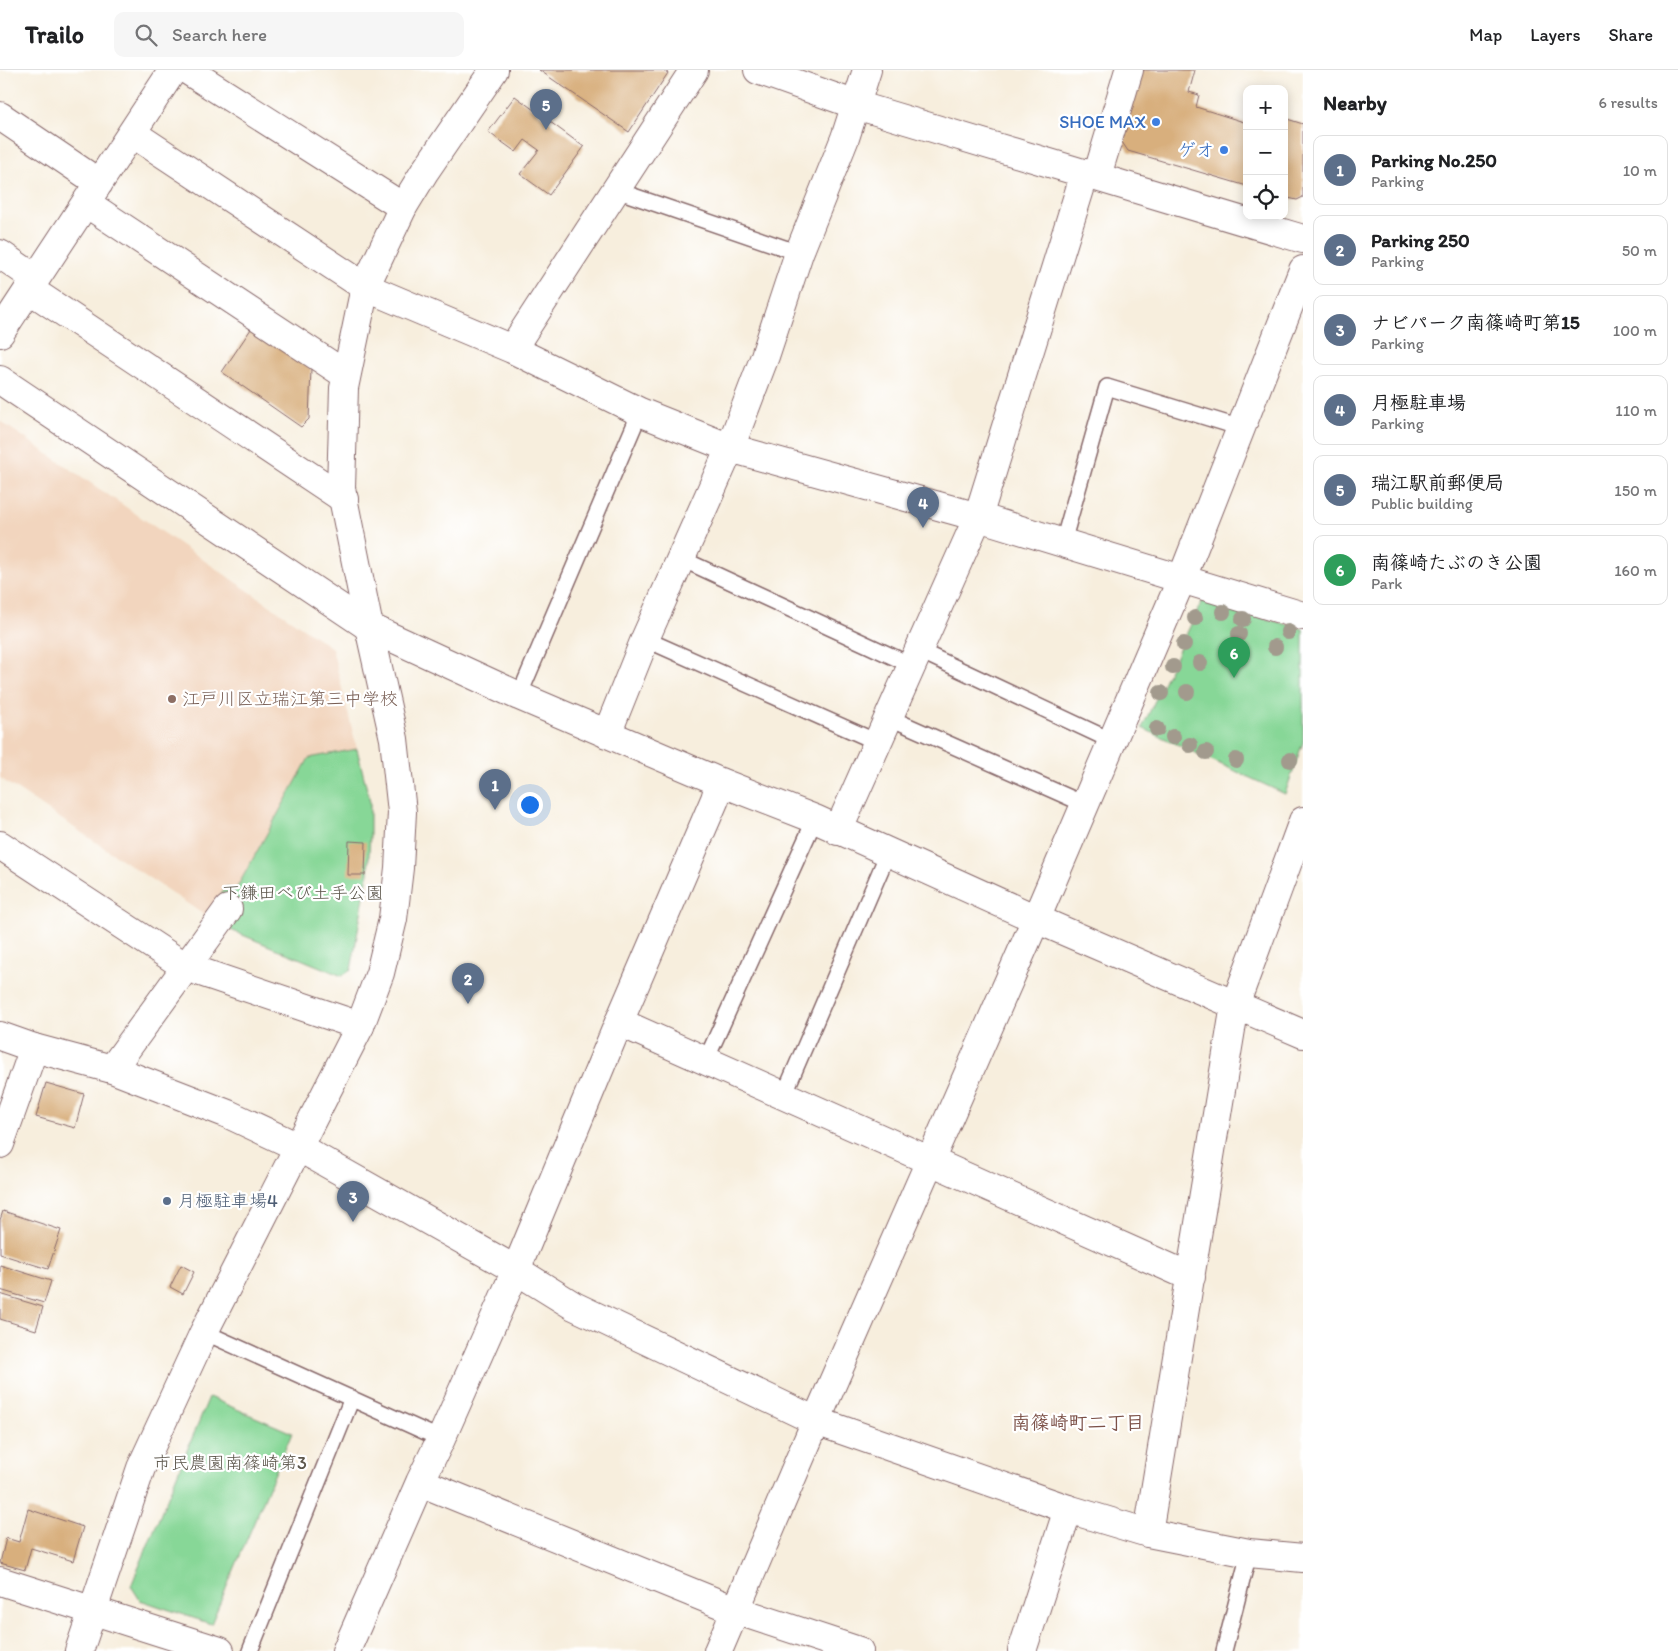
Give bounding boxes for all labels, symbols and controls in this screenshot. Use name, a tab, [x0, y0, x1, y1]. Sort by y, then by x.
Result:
search box	[114, 12, 464, 57]
text: Trailo	[25, 20, 84, 49]
icon: search	[132, 21, 160, 49]
text: Search here	[172, 23, 267, 46]
text: Map	[1469, 24, 1502, 46]
text: Layers	[1530, 24, 1580, 46]
text: Share	[1608, 24, 1653, 46]
map controls	[1243, 85, 1288, 220]
button: +	[1243, 85, 1288, 130]
pin: 5	[530, 89, 562, 130]
text: Nearby	[1323, 90, 1387, 115]
text: 6 results	[1598, 93, 1658, 112]
place label: SHOE MAX	[1059, 111, 1146, 133]
marker: SHOE MAX	[1150, 116, 1162, 128]
button: −	[1243, 130, 1288, 175]
place label: ゲオ	[1178, 139, 1214, 161]
marker: ゲオ	[1218, 144, 1230, 156]
text: Parking No.250	[1371, 149, 1497, 172]
text: 1	[1336, 161, 1344, 180]
text: 10 m	[1623, 161, 1657, 180]
text: Parking	[1371, 172, 1424, 191]
button: locate	[1243, 175, 1288, 220]
text: Parking 250	[1371, 229, 1470, 252]
text: 2	[1336, 241, 1344, 260]
text: 50 m	[1622, 241, 1657, 260]
text: Parking	[1371, 252, 1424, 271]
text: ナビパーク南篠崎町第15	[1371, 311, 1580, 334]
text: 3	[1336, 321, 1344, 340]
text: 100 m	[1613, 321, 1657, 340]
text: Parking	[1371, 334, 1424, 353]
text: 月極駐車場	[1371, 391, 1466, 414]
text: 4	[1335, 401, 1345, 420]
text: 110 m	[1615, 401, 1657, 420]
text: Parking	[1371, 414, 1424, 433]
text: 瑞江駅前郵便局	[1371, 471, 1504, 494]
text: 5	[1336, 481, 1344, 500]
text: 150 m	[1614, 481, 1657, 500]
pin: 4	[907, 487, 939, 528]
text: Public building	[1371, 494, 1473, 513]
text: 南篠崎たぶのき公園	[1371, 551, 1542, 574]
text: 6	[1336, 561, 1344, 580]
text: 160 m	[1614, 561, 1657, 580]
text: Park	[1371, 574, 1402, 593]
pin: 6	[1218, 637, 1250, 678]
place label: 江戸川区立瑞江第三中学校	[182, 688, 398, 710]
marker: 江戸川区立瑞江第三中学校	[166, 693, 178, 705]
pin: 1	[479, 769, 511, 810]
your location	[517, 792, 543, 818]
park label: 下鎌田べび土手公園	[222, 882, 384, 904]
pin: 2	[452, 963, 484, 1004]
pin: 3	[337, 1181, 369, 1222]
place label: 月極駐車場4	[177, 1190, 278, 1212]
marker: 月極駐車場4	[161, 1195, 173, 1207]
district label: 南篠崎町二丁目	[1011, 1411, 1145, 1434]
park label: 市民農園南篠崎第3	[153, 1452, 307, 1474]

